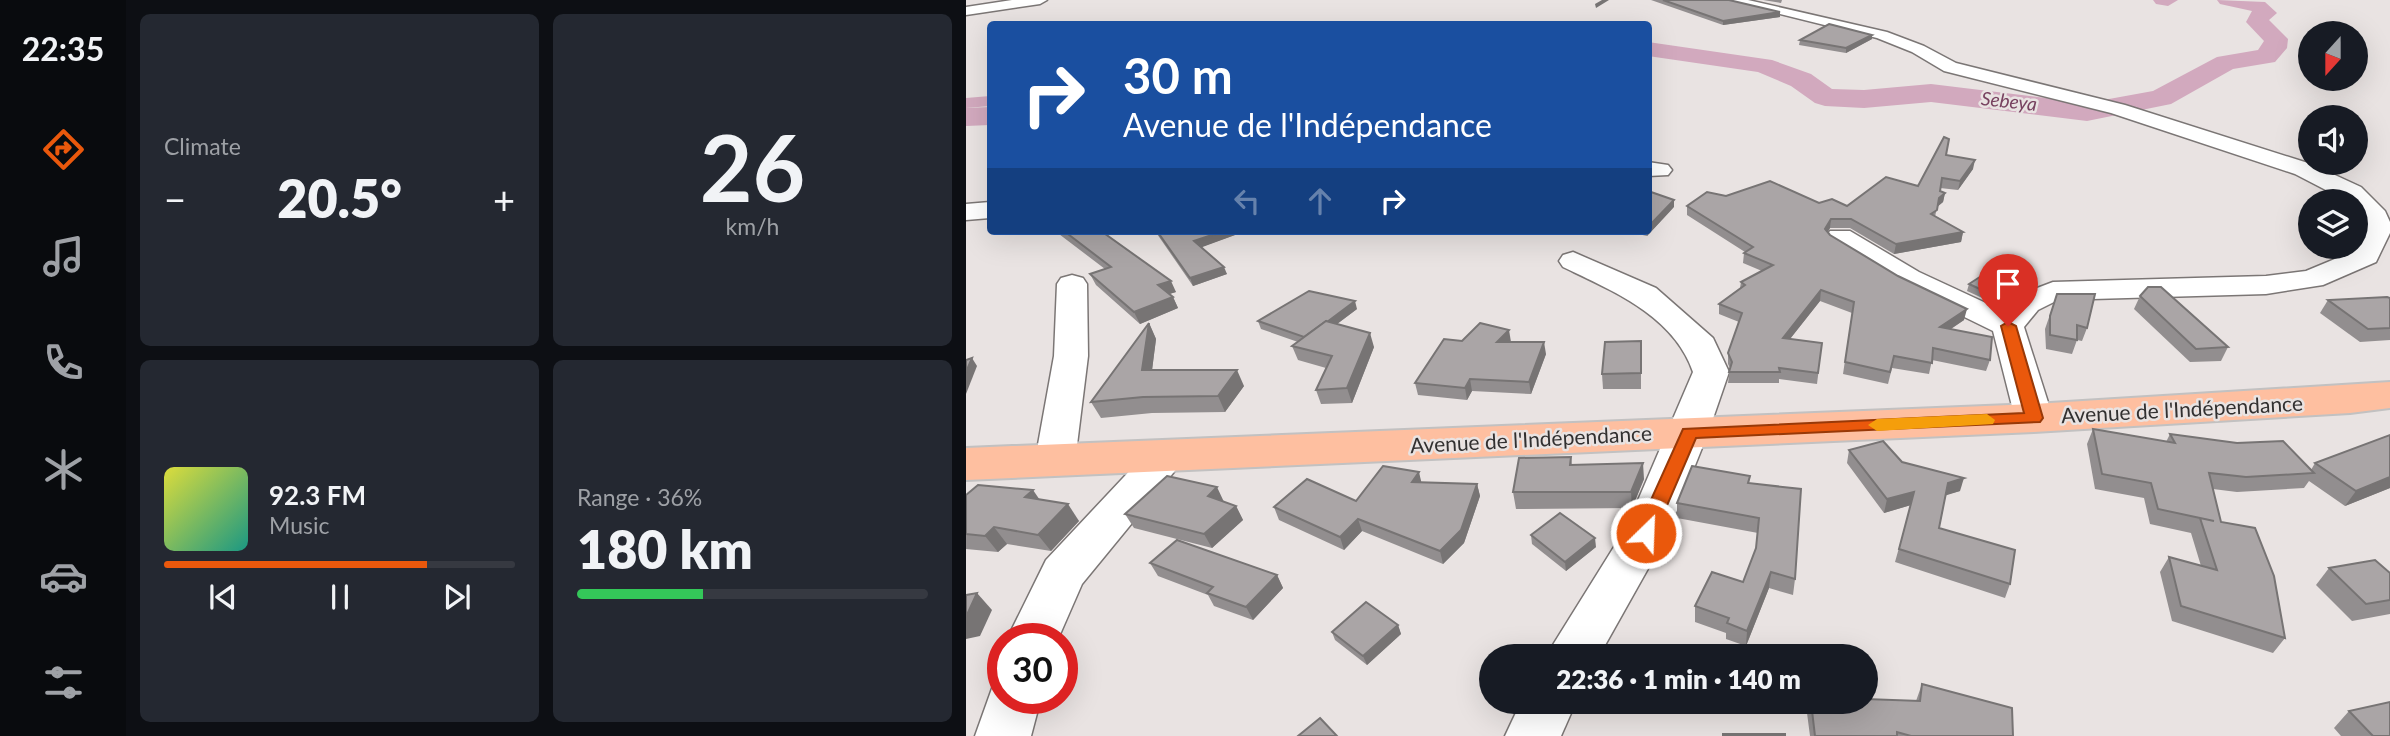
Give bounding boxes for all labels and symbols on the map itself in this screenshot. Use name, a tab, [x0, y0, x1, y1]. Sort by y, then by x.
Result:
north arrow	[2298, 21, 2368, 91]
water label: Sebeya	[1980, 86, 2038, 115]
pin	[1978, 254, 2038, 326]
street label: Avenue de l'Indépendance	[2060, 390, 2303, 427]
street label: Avenue de l'Indépendance	[1409, 420, 1652, 457]
position arrow	[1609, 496, 1683, 570]
speed limit sign: 30	[987, 623, 1078, 714]

